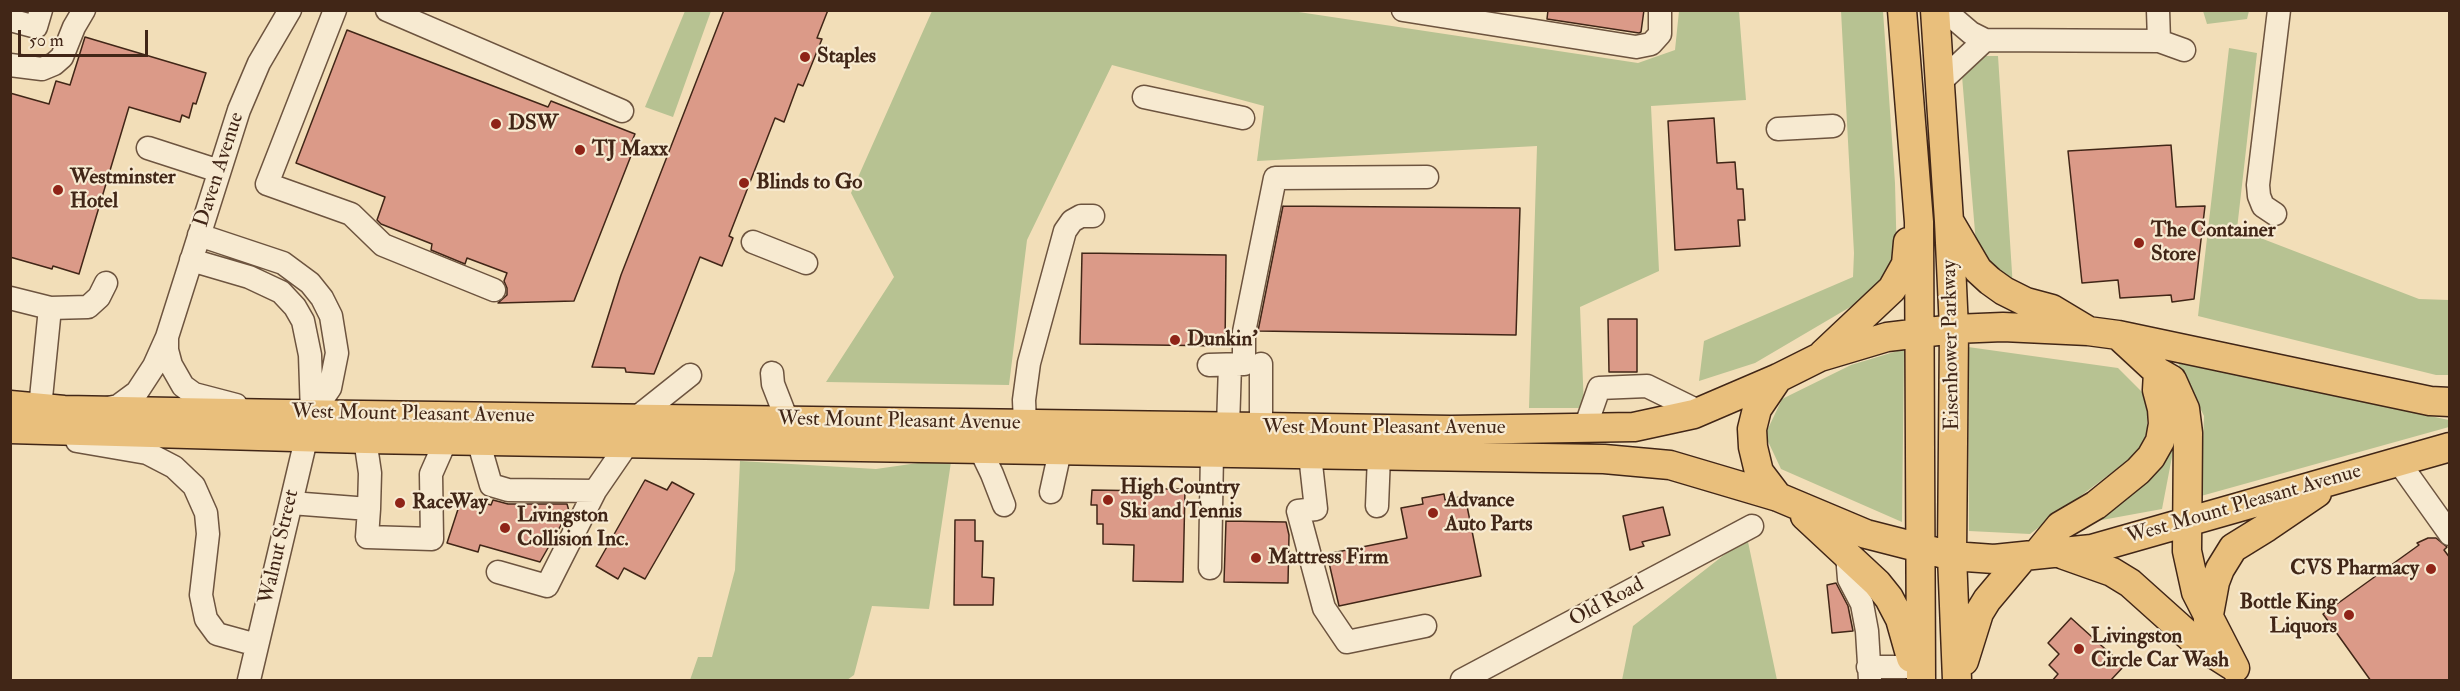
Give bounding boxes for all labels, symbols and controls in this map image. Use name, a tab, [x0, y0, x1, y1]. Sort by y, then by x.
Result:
scale bar	[21, 18, 152, 56]
text: 50 m	[29, 29, 64, 52]
place label: Staples	[817, 44, 876, 70]
marker: Staples	[798, 50, 812, 64]
street label: Daven Avenue	[190, 109, 250, 231]
place label: DSW	[508, 111, 558, 137]
marker: DSW	[489, 117, 503, 131]
place label: TJ Maxx	[592, 137, 668, 163]
marker: TJ Maxx	[573, 143, 587, 157]
place label: Westminster Hotel	[70, 165, 176, 215]
place label: Blinds to Go	[756, 170, 862, 196]
marker: Blinds to Go	[737, 176, 751, 190]
marker: Westminster Hotel	[51, 183, 65, 197]
place label: The Container Store	[2151, 218, 2275, 268]
marker: The Container Store	[2132, 236, 2146, 250]
street label: Eisenhower Parkway	[1938, 259, 1966, 431]
place label: Dunkin'	[1187, 327, 1258, 353]
marker: Dunkin'	[1168, 333, 1182, 347]
street label: West Mount Pleasant Avenue	[291, 400, 535, 430]
street label: West Mount Pleasant Avenue	[777, 407, 1021, 437]
street label: West Mount Pleasant Avenue	[1262, 415, 1506, 441]
street label: West Mount Pleasant Avenue	[2124, 459, 2364, 551]
place label: High Country Ski and Tennis	[1120, 475, 1242, 525]
street label: Walnut Street	[255, 487, 305, 607]
place label: Advance Auto Parts	[1445, 488, 1533, 538]
place label: RaceWay	[412, 490, 488, 516]
marker: High Country Ski and Tennis	[1101, 493, 1115, 507]
marker: RaceWay	[393, 496, 407, 510]
place label: Livingston Collision Inc.	[517, 503, 629, 553]
marker: Advance Auto Parts	[1426, 506, 1440, 520]
marker: Livingston Collision Inc.	[498, 521, 512, 535]
place label: Mattress Firm	[1268, 545, 1389, 571]
marker: Mattress Firm	[1249, 551, 1263, 565]
place label: CVS Pharmacy	[2290, 556, 2419, 582]
marker: CVS Pharmacy	[2424, 562, 2438, 576]
street label: Old Road	[1565, 573, 1649, 633]
place label: Bottle King Liquors	[2240, 590, 2337, 640]
marker: Bottle King Liquors	[2342, 608, 2356, 622]
place label: Livingston Circle Car Wash	[2091, 624, 2229, 674]
marker: Livingston Circle Car Wash	[2072, 642, 2086, 656]

